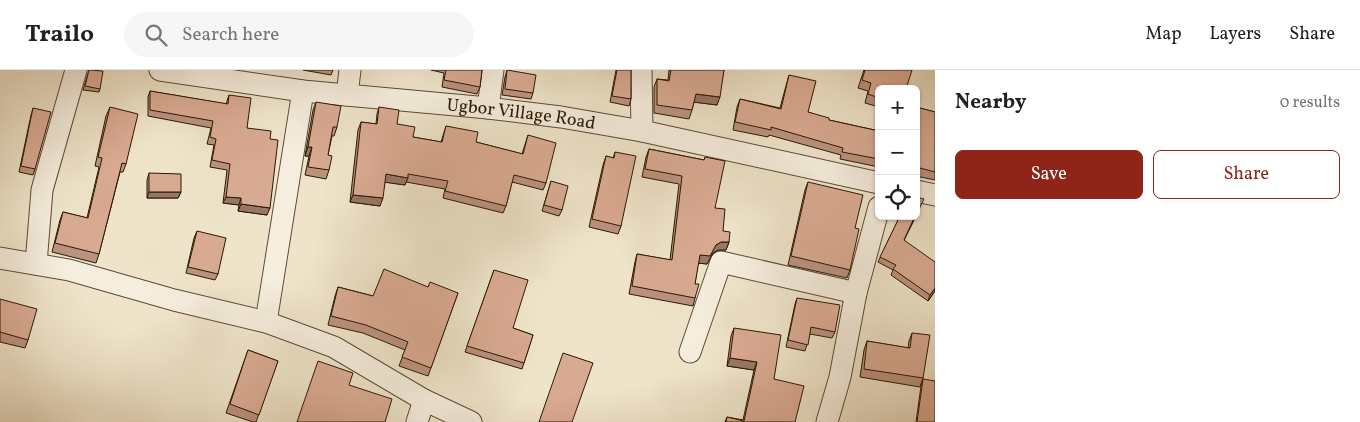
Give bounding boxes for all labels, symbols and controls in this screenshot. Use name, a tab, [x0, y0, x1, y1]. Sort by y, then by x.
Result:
search box	[124, 12, 474, 57]
text: Trailo	[25, 18, 94, 52]
icon: search	[142, 21, 170, 49]
text: Search here	[182, 22, 279, 48]
text: Map	[1145, 22, 1181, 47]
text: Layers	[1209, 22, 1261, 47]
text: Share	[1289, 22, 1335, 47]
map controls	[875, 85, 920, 220]
button: +	[875, 85, 920, 130]
text: Nearby	[955, 88, 1026, 117]
text: 0 results	[1280, 92, 1340, 114]
street label: Ugbor Village Road	[446, 93, 598, 137]
button: −	[875, 130, 920, 175]
button: Save	[955, 150, 1143, 199]
button: Share	[1153, 150, 1340, 199]
button: locate	[875, 175, 920, 220]

